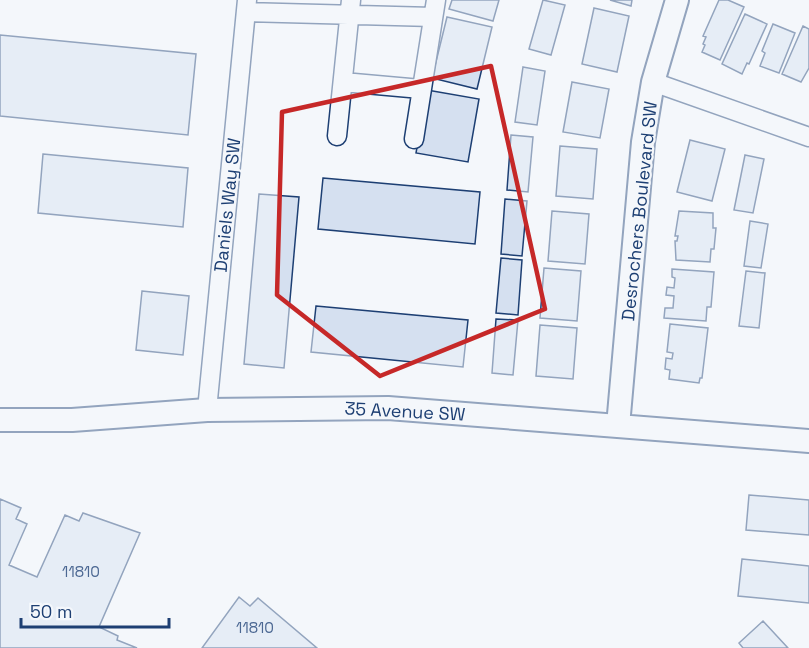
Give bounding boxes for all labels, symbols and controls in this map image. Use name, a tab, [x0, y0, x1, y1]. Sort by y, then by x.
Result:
street label: Desrochers Boulevard SW	[616, 100, 662, 322]
street label: Daniels Way SW	[209, 136, 246, 273]
street label: 35 Avenue SW	[344, 396, 466, 426]
house number: 11810	[62, 562, 100, 581]
scale bar	[21, 591, 170, 629]
text: 50 m	[30, 600, 72, 623]
house number: 11810	[236, 618, 274, 637]

